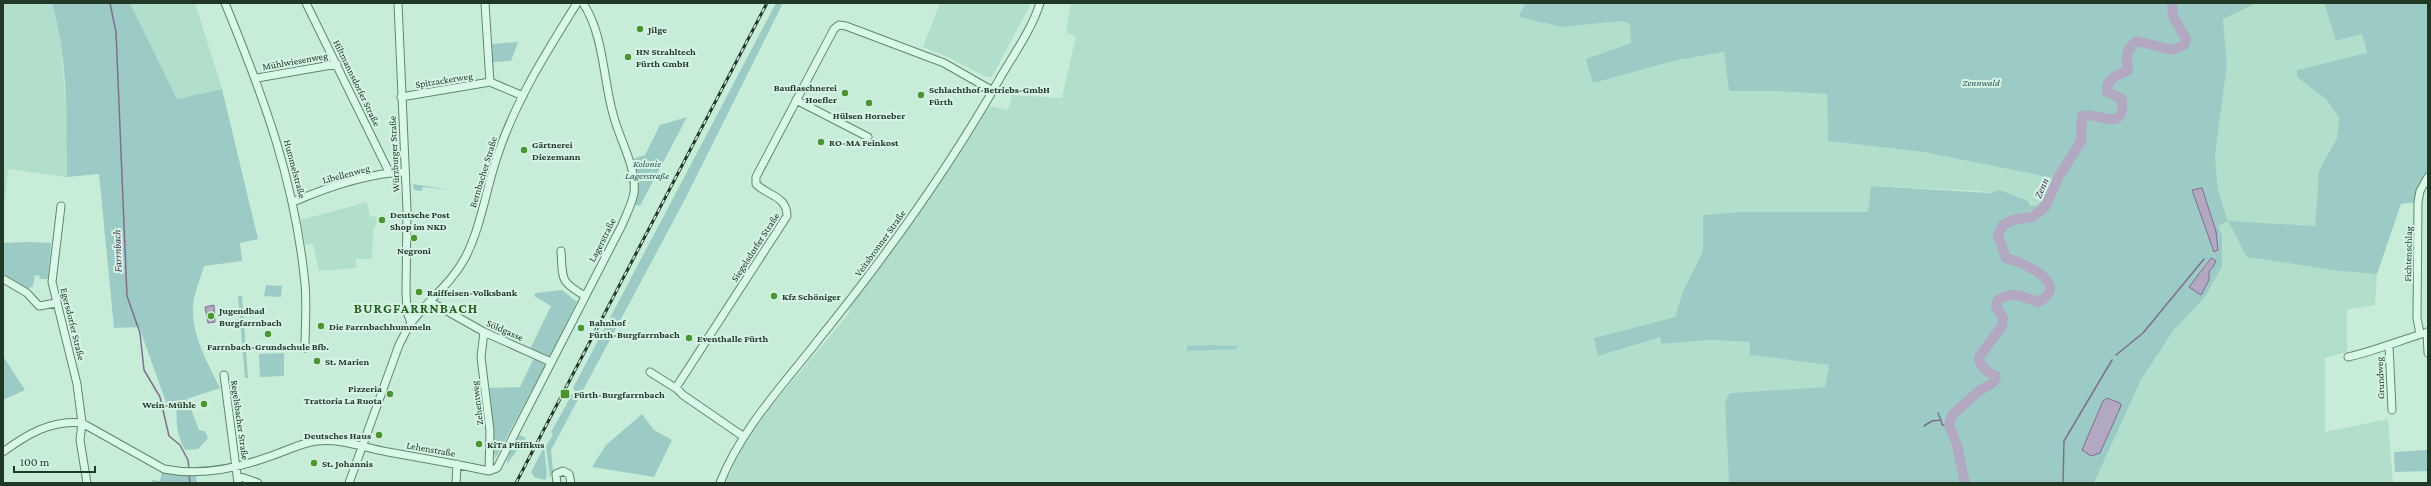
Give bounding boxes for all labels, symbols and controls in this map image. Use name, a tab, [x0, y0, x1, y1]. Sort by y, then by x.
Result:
marker: Jilge	[635, 24, 645, 34]
place label: Jilge	[647, 24, 667, 35]
street label: Hiltmannsdorfer Straße	[331, 38, 383, 129]
place label: HN Strahltech Fürth GmbH	[636, 46, 696, 69]
street label: Mühlwiesenweg	[261, 50, 329, 72]
marker: HN Strahltech Fürth GmbH	[623, 52, 633, 62]
street label: Spitzackerweg	[415, 70, 474, 90]
park label: Zennwald	[1962, 77, 2000, 88]
place label: Bauflaschnerei Hoefler	[774, 82, 837, 105]
place label: Schlachthof-Betriebs-GmbH Fürth	[929, 84, 1050, 107]
marker: Bauflaschnerei Hoefler	[840, 88, 850, 98]
marker: Schlachthof-Betriebs-GmbH Fürth	[916, 90, 926, 100]
marker: Hülsen Horneber	[864, 98, 874, 108]
place label: Hülsen Horneber	[833, 110, 905, 121]
street label: Würzburger Straße	[386, 115, 401, 192]
street label: Bernbacher Straße	[467, 135, 499, 209]
marker: RO-MA Feinkost	[816, 137, 826, 147]
place label: RO-MA Feinkost	[829, 137, 899, 148]
street label: Hummelstraße	[282, 139, 308, 200]
place label: Gärtnerei Diezemann	[532, 139, 581, 162]
marker: Gärtnerei Diezemann	[519, 145, 529, 155]
park label: Kolonie Lagerstraße	[625, 158, 669, 181]
street label: Libellenweg	[321, 162, 371, 186]
water label: Zenn	[2031, 176, 2051, 200]
street label: Veitsbronner Straße	[852, 207, 908, 278]
place label: Deutsche Post Shop im NKD	[390, 209, 450, 232]
street label: Siegelsdorfer Straße	[729, 210, 782, 283]
marker: Deutsche Post Shop im NKD	[377, 215, 387, 225]
street label: Lagerstraße	[586, 216, 618, 264]
street label: Fichtenschlag	[2402, 226, 2414, 282]
water label: Farrnbach	[110, 229, 124, 273]
marker: Negroni	[409, 233, 419, 243]
place label: Negroni	[397, 245, 431, 256]
street label: Egersdorfer Straße	[59, 287, 87, 362]
marker: Raiffeisen-Volksbank	[414, 287, 424, 297]
place label: Raiffeisen-Volksbank	[427, 287, 518, 298]
marker: Kfz Schöniger	[769, 291, 779, 301]
place label: Kfz Schöniger	[782, 291, 841, 302]
district label: BURGFARRNBACH	[354, 300, 478, 316]
place label: Jugendbad Burgfarrnbach	[218, 305, 282, 328]
marker: Jugendbad Burgfarrnbach	[206, 311, 216, 321]
street label: Söldgasse	[485, 317, 526, 343]
place label: Bahnhof Fürth-Burgfarrnbach	[589, 317, 680, 340]
marker: Die Farrnbachhummeln	[316, 321, 326, 331]
place label: Die Farrnbachhummeln	[329, 321, 431, 332]
marker: Bahnhof Fürth-Burgfarrnbach	[576, 323, 586, 333]
marker: Farrnbach-Grundschule Bfb.	[263, 329, 273, 339]
marker: Eventhalle Fürth	[684, 333, 694, 343]
place label: Eventhalle Fürth	[697, 333, 768, 344]
place label: Farrnbach-Grundschule Bfb.	[207, 341, 329, 352]
marker: St. Marien	[312, 356, 322, 366]
place label: St. Marien	[325, 356, 369, 367]
street label: Grundweg	[2374, 357, 2386, 399]
street label: Regelsbacher Straße	[229, 379, 251, 461]
street label: Zehentweg	[469, 380, 485, 426]
place label: Pizzeria Trattoria La Ruota	[304, 383, 382, 406]
marker: Fürth-Burgfarrnbach	[559, 388, 571, 400]
marker: Pizzeria Trattoria La Ruota	[385, 389, 395, 399]
place label: Fürth-Burgfarrnbach	[574, 389, 665, 400]
place label: Wein-Mühle	[141, 399, 196, 410]
marker: Wein-Mühle	[199, 399, 209, 409]
place label: Deutsches Haus	[304, 430, 371, 441]
marker: Deutsches Haus	[374, 430, 384, 440]
street label: Lehenstraße	[406, 439, 457, 459]
marker: KiTa Pfiffikus	[474, 439, 484, 449]
place label: KiTa Pfiffikus	[487, 439, 544, 450]
scale bar	[14, 448, 95, 474]
text: 100 m	[20, 455, 50, 469]
marker: St. Johannis	[309, 458, 319, 468]
place label: St. Johannis	[322, 458, 373, 469]

